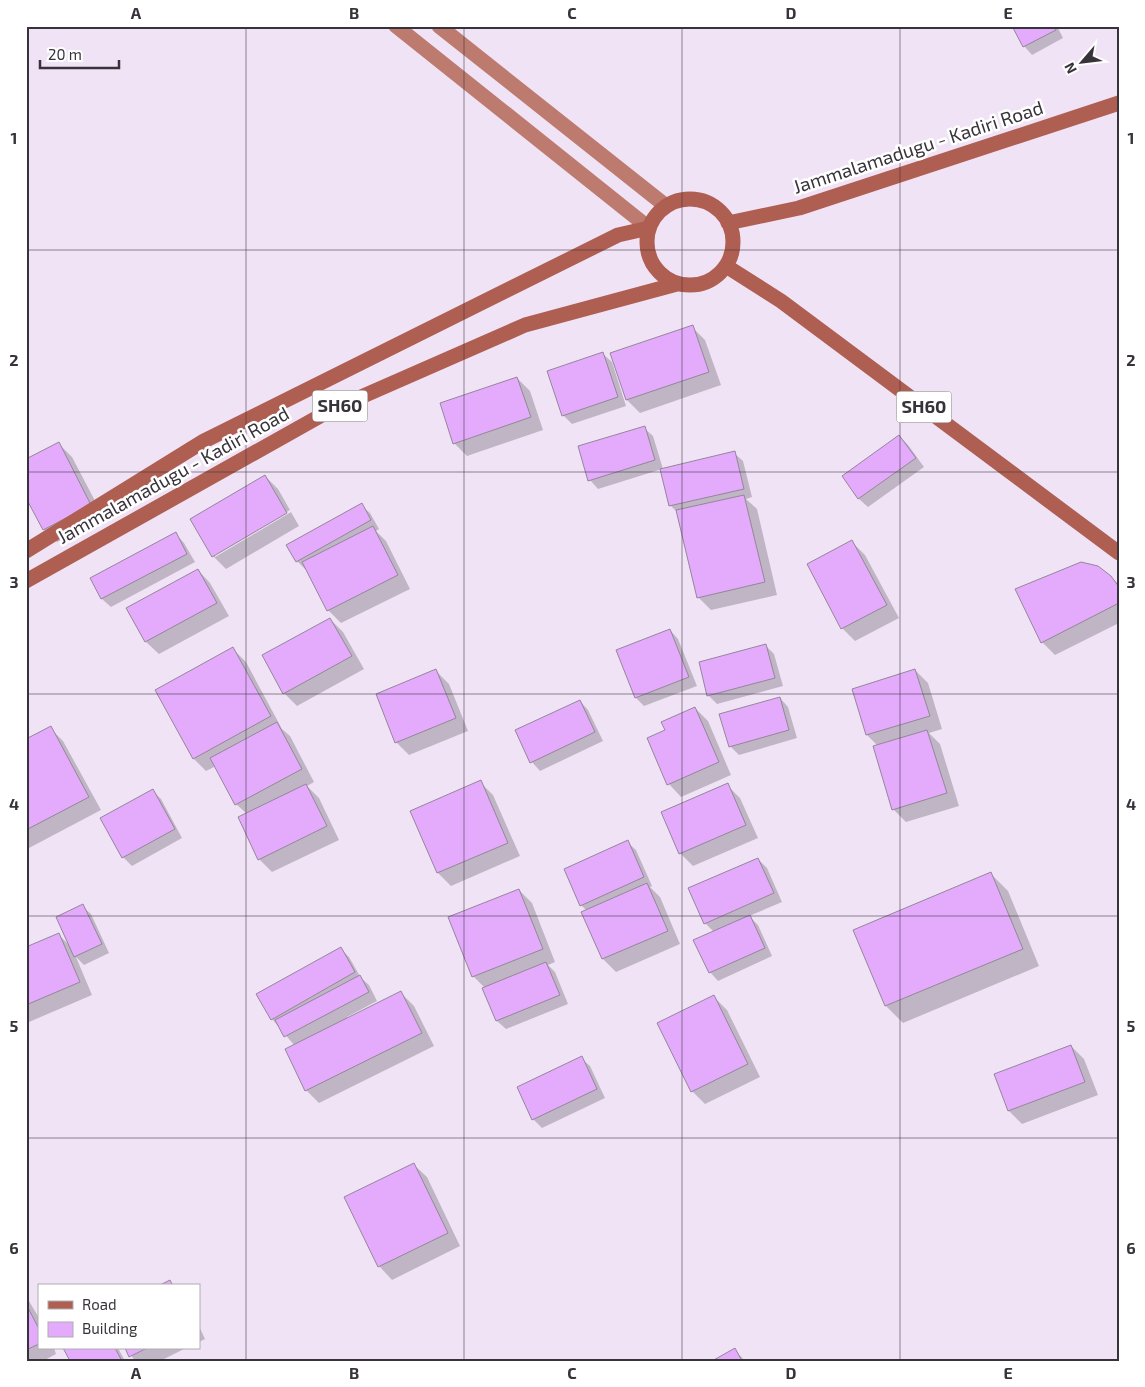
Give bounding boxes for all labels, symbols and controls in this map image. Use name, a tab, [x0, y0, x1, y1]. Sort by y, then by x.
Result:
text: A	[131, 3, 142, 22]
text: B	[349, 3, 359, 22]
text: C	[567, 3, 577, 22]
text: D	[786, 3, 797, 22]
text: E	[1003, 3, 1013, 22]
scale bar	[40, 38, 119, 70]
north arrow	[1058, 38, 1108, 88]
text: 20 m	[48, 45, 82, 63]
text: N	[1060, 60, 1080, 77]
street label: Jammalamadugu - Kadiri Road	[790, 95, 1046, 198]
text: 1	[11, 128, 17, 147]
text: 1	[1128, 128, 1134, 147]
text: 2	[9, 350, 19, 369]
text: 2	[1126, 350, 1136, 369]
road number: SH60	[312, 391, 368, 422]
road number: SH60	[896, 392, 952, 422]
street label: Jammalamadugu - Kadiri Road	[53, 401, 293, 548]
text: 3	[9, 572, 19, 591]
text: 3	[1126, 572, 1136, 591]
text: 4	[9, 794, 19, 813]
text: 4	[1126, 794, 1136, 813]
text: 5	[10, 1016, 19, 1035]
text: 5	[1127, 1016, 1136, 1035]
text: 6	[9, 1238, 19, 1257]
text: 6	[1126, 1238, 1136, 1257]
legend	[38, 1284, 200, 1350]
text: Road	[82, 1295, 117, 1313]
text: Building	[82, 1319, 138, 1337]
text: A	[131, 1363, 142, 1382]
text: B	[349, 1363, 359, 1382]
text: C	[567, 1363, 577, 1382]
text: D	[786, 1363, 797, 1382]
text: E	[1003, 1363, 1013, 1382]

